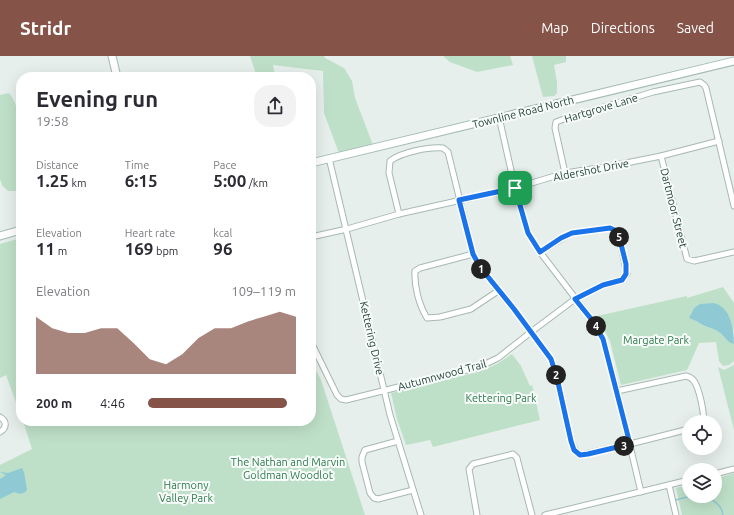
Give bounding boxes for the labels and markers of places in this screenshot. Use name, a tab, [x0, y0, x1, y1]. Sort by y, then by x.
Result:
pin	[498, 171, 532, 205]
pin: 5	[609, 227, 629, 247]
pin: 1	[471, 259, 491, 279]
pin: 4	[586, 316, 606, 336]
pin: 2	[546, 365, 566, 385]
pin: 3	[614, 436, 634, 456]

